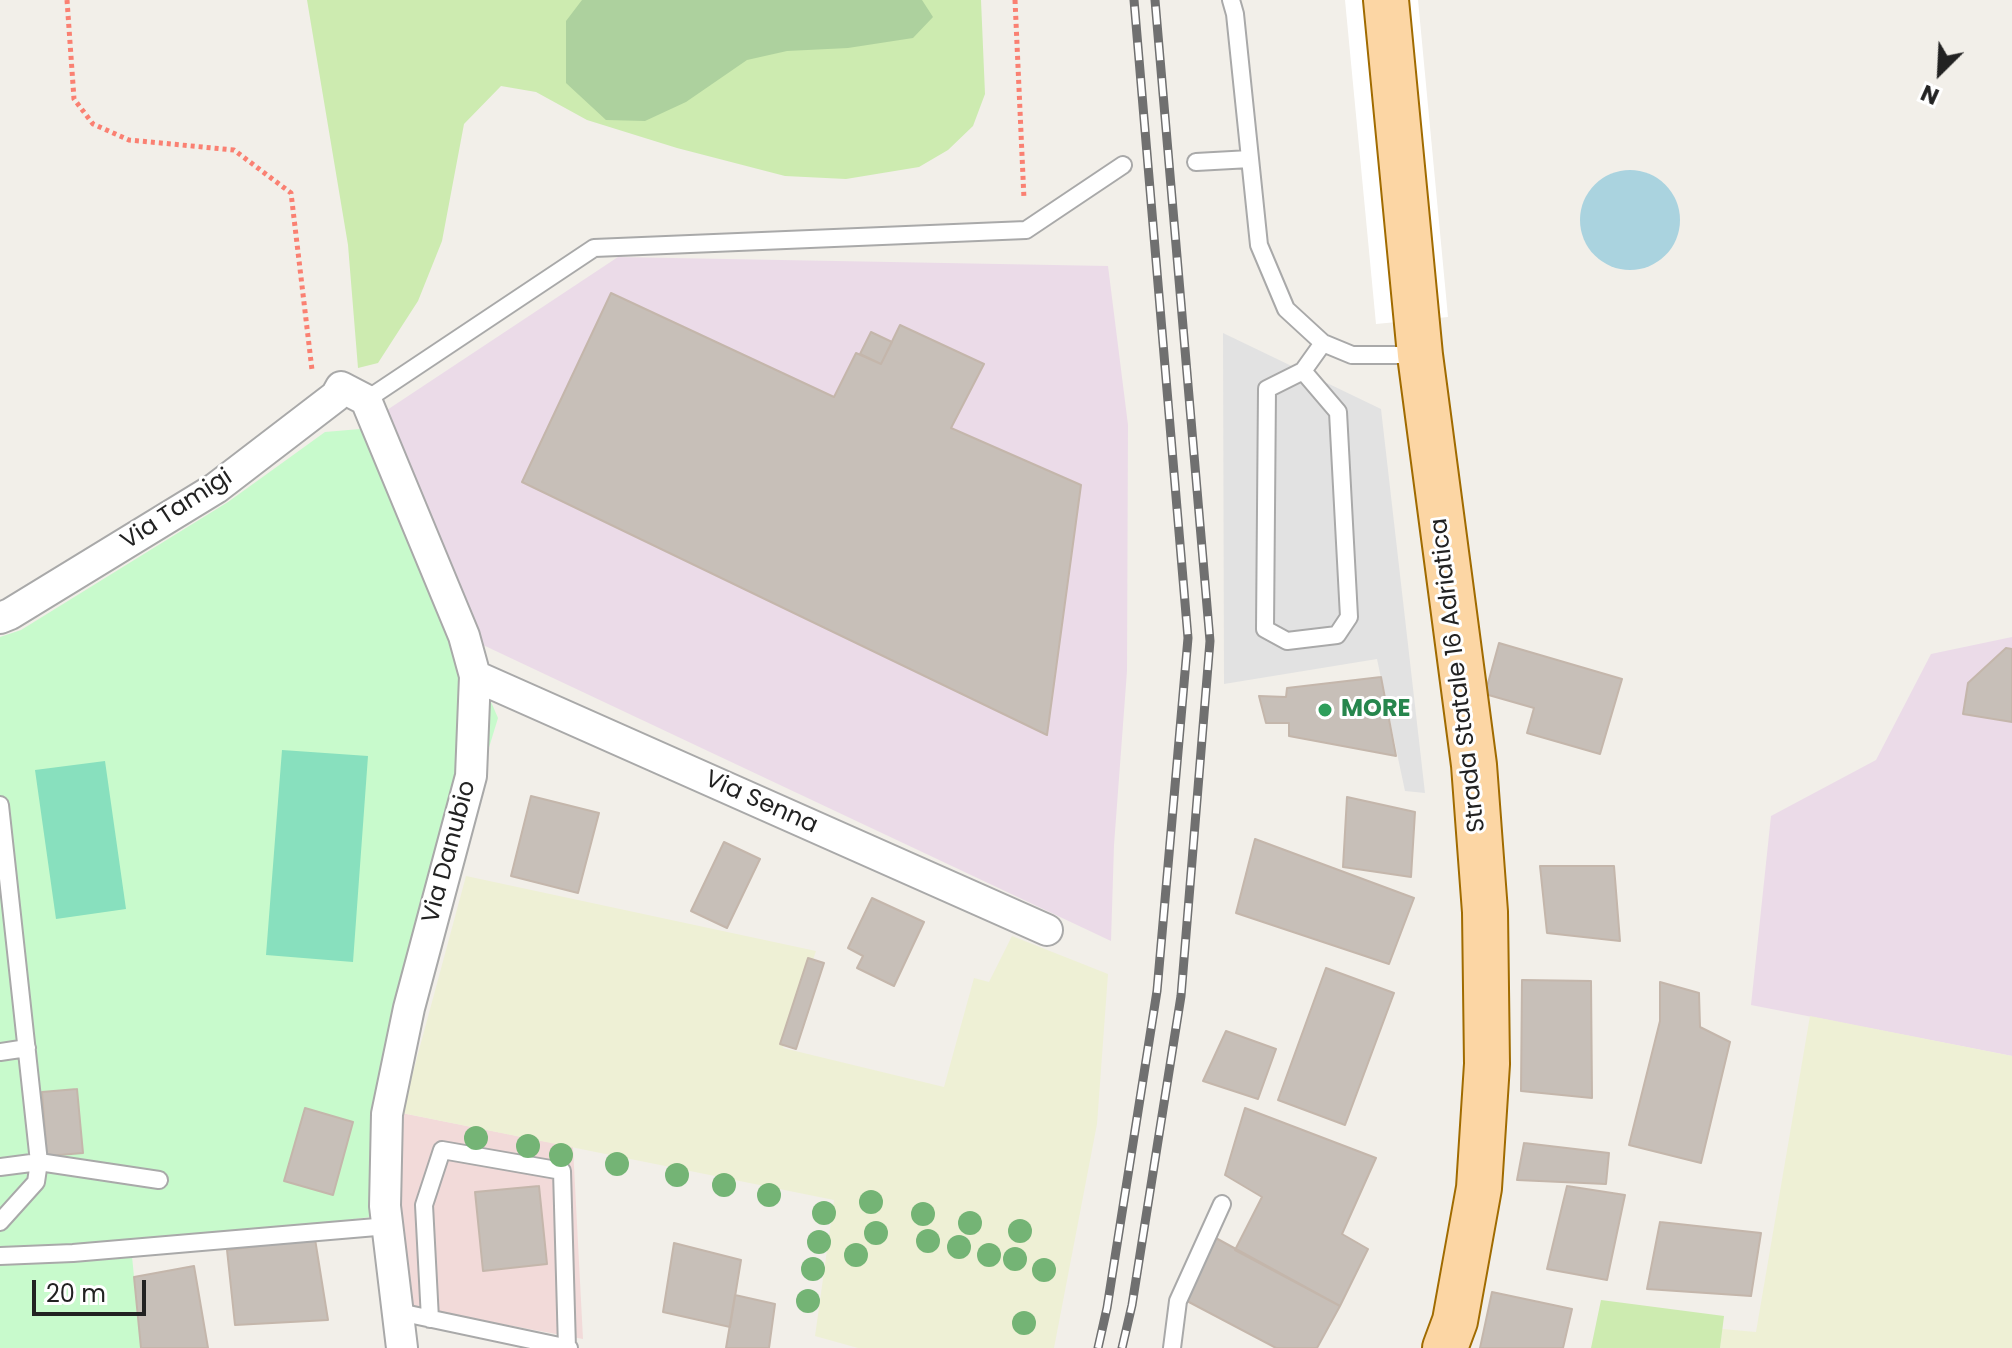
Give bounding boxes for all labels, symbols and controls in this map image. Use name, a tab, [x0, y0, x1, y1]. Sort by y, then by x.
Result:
north arrow	[1900, 32, 1980, 112]
text: N	[1916, 77, 1944, 112]
street label: Via Tamigi	[116, 463, 238, 557]
street label: Strada Statale 16 Adriatica	[1425, 516, 1493, 834]
place label: MORE	[1341, 696, 1411, 724]
marker: MORE	[1316, 701, 1334, 719]
street label: Via Senna	[700, 765, 822, 841]
street label: Via Danubio	[417, 778, 483, 926]
scale bar	[36, 1264, 150, 1314]
text: 20 m	[46, 1277, 106, 1310]

